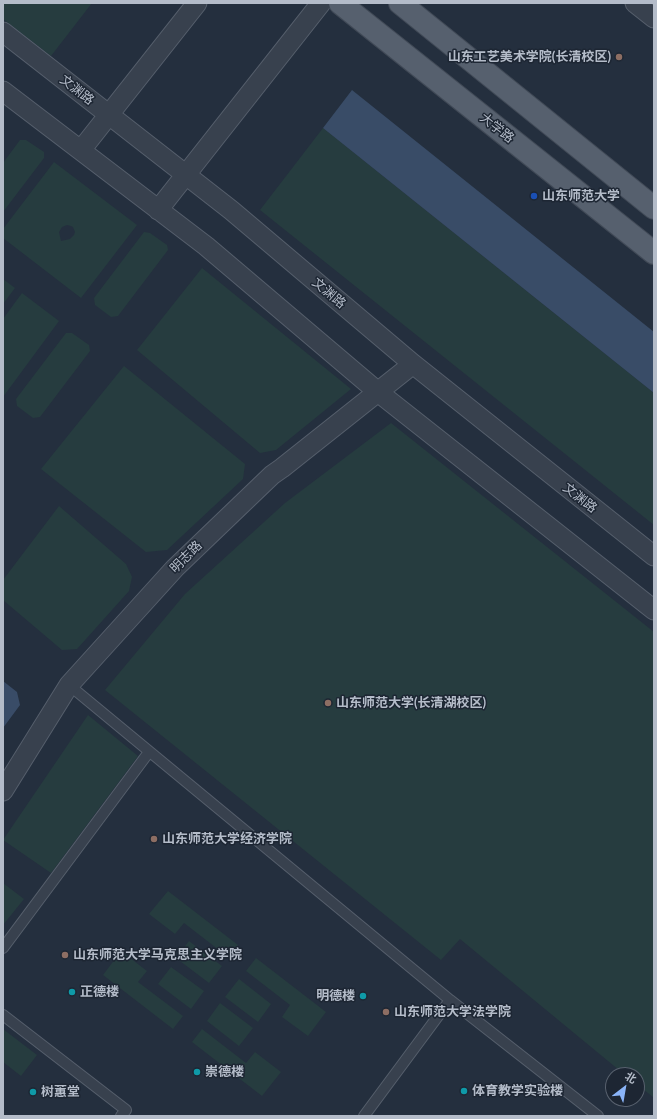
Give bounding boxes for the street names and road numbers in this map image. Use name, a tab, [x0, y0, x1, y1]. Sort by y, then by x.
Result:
street label: 文渊路	[57, 72, 97, 108]
street label: 大学路	[477, 110, 517, 146]
street label: 文渊路	[309, 274, 349, 312]
street label: 文渊路	[560, 480, 600, 516]
street label: 明志路	[167, 538, 205, 576]

